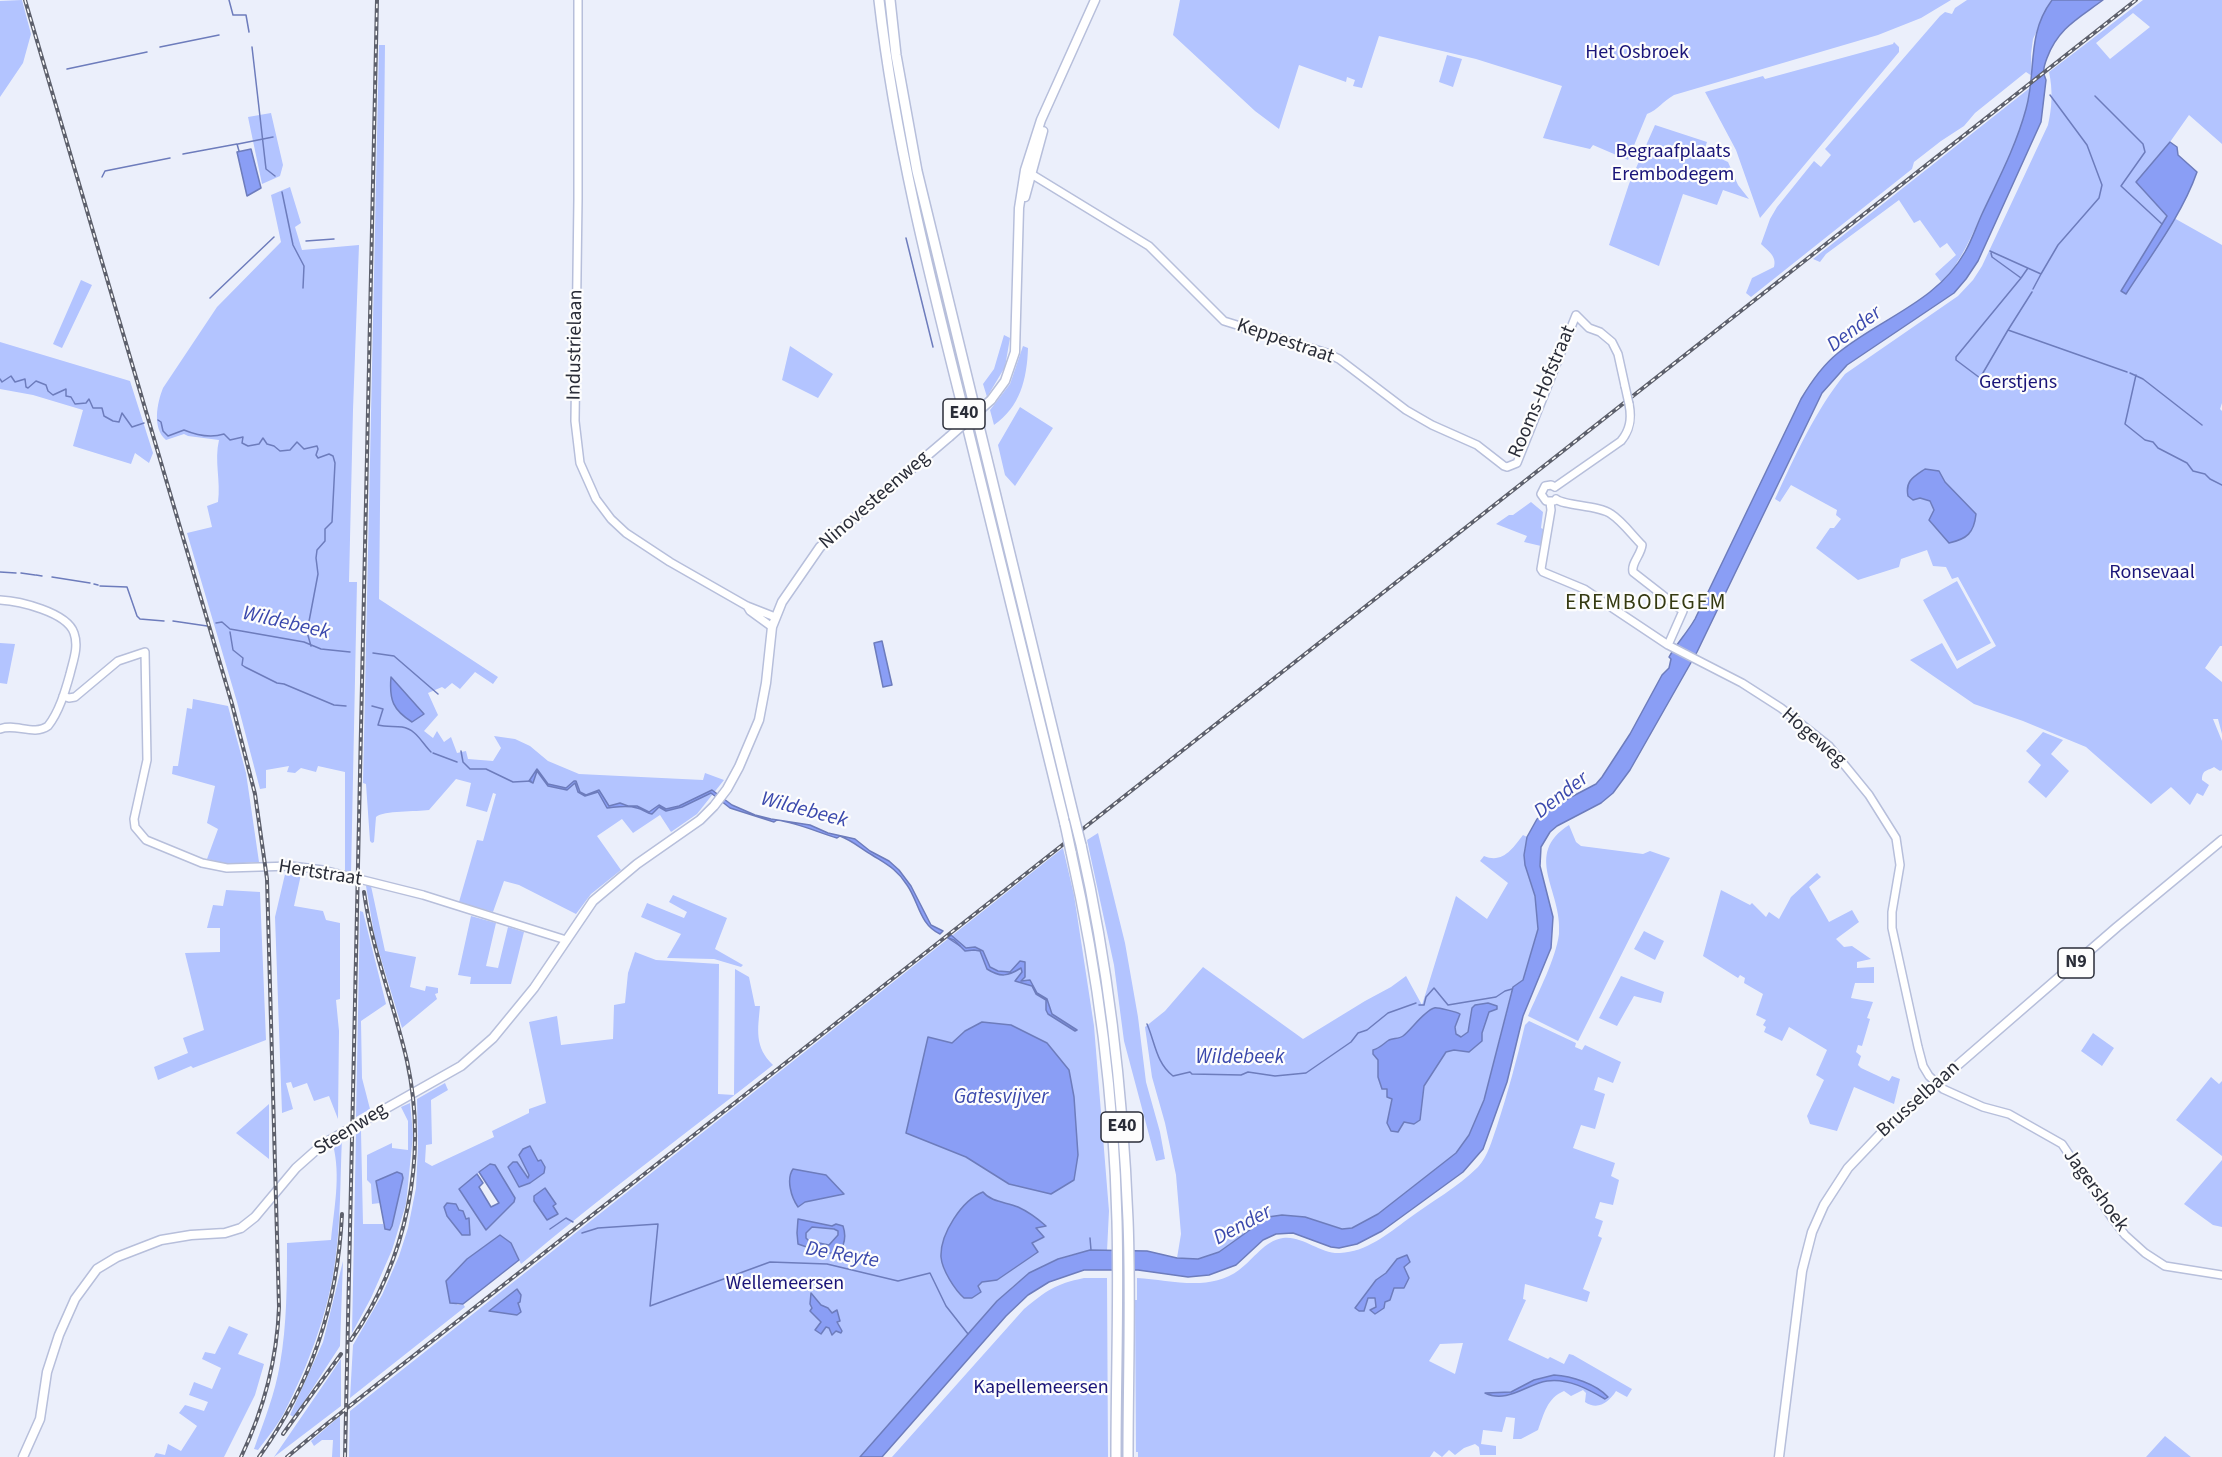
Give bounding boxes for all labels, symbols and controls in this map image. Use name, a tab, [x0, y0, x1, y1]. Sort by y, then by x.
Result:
park label: Het Osbroek	[1585, 42, 1689, 66]
park label: Begraafplaats Erembodegem	[1612, 141, 1734, 188]
street label: Industrielaan	[563, 289, 589, 401]
water label: Dender	[1823, 301, 1887, 359]
street label: Keppestraat	[1233, 314, 1337, 370]
street label: Rooms-Hofstraat	[1504, 322, 1582, 462]
park label: Gerstjens	[1979, 372, 2057, 396]
road number: E40	[943, 399, 985, 429]
street label: Ninovesteenweg	[815, 447, 935, 555]
park label: Ronsevaal	[2109, 562, 2195, 586]
district label: EREMBODEGEM	[1565, 591, 1727, 617]
water label: Wildebeek	[240, 602, 332, 646]
street label: Hogeweg	[1776, 703, 1850, 773]
water label: Dender	[1530, 767, 1594, 825]
water label: Wildebeek	[758, 787, 850, 835]
street label: Hertstraat	[276, 856, 364, 892]
road number: N9	[2058, 948, 2094, 978]
water label: Wildebeek	[1196, 1045, 1284, 1071]
street label: Brusselbaan	[1873, 1057, 1965, 1143]
water label: Gatesvijver	[954, 1085, 1048, 1111]
street label: Steenweg	[310, 1098, 392, 1162]
road number: E40	[1101, 1112, 1143, 1142]
street label: Jagershoek	[2057, 1145, 2133, 1237]
water label: Dender	[1210, 1200, 1276, 1252]
water label: De Reyte	[803, 1237, 881, 1275]
park label: Wellemeersen	[726, 1273, 844, 1297]
park label: Kapellemeersen	[973, 1377, 1109, 1401]

